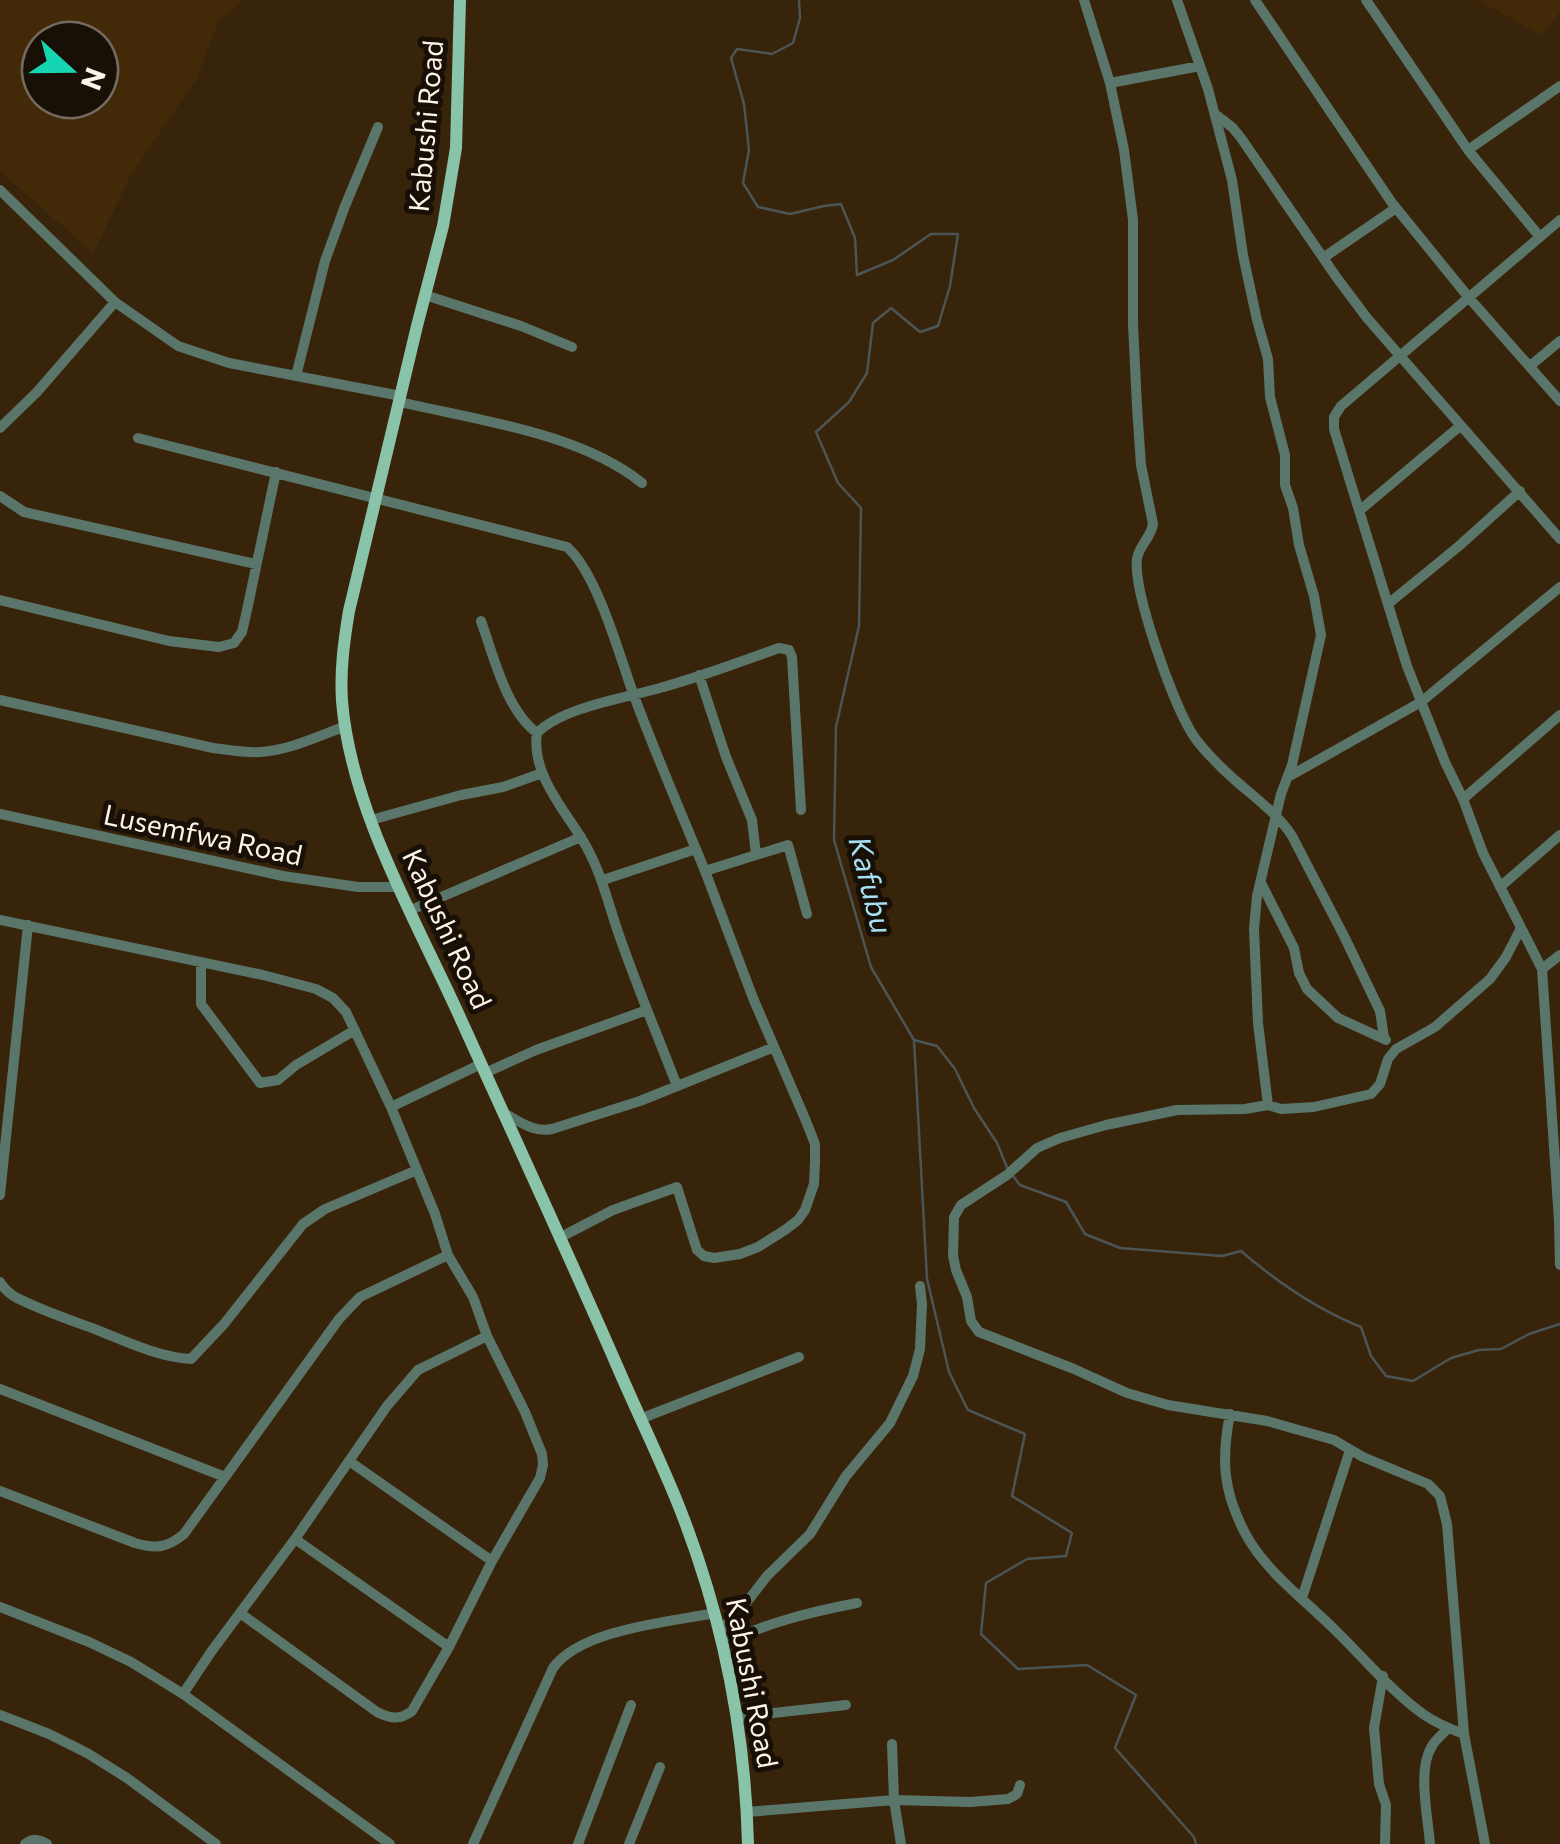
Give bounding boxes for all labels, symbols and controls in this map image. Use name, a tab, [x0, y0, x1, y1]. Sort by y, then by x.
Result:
north arrow	[20, 20, 120, 120]
street label: Kabushi Road	[401, 39, 449, 213]
text: N	[75, 63, 114, 95]
street label: Lusemfwa Road	[101, 796, 306, 872]
water label: Kafubu	[843, 832, 902, 937]
street label: Kabushi Road	[396, 843, 500, 1014]
street label: Kabushi Road	[720, 1595, 786, 1771]

